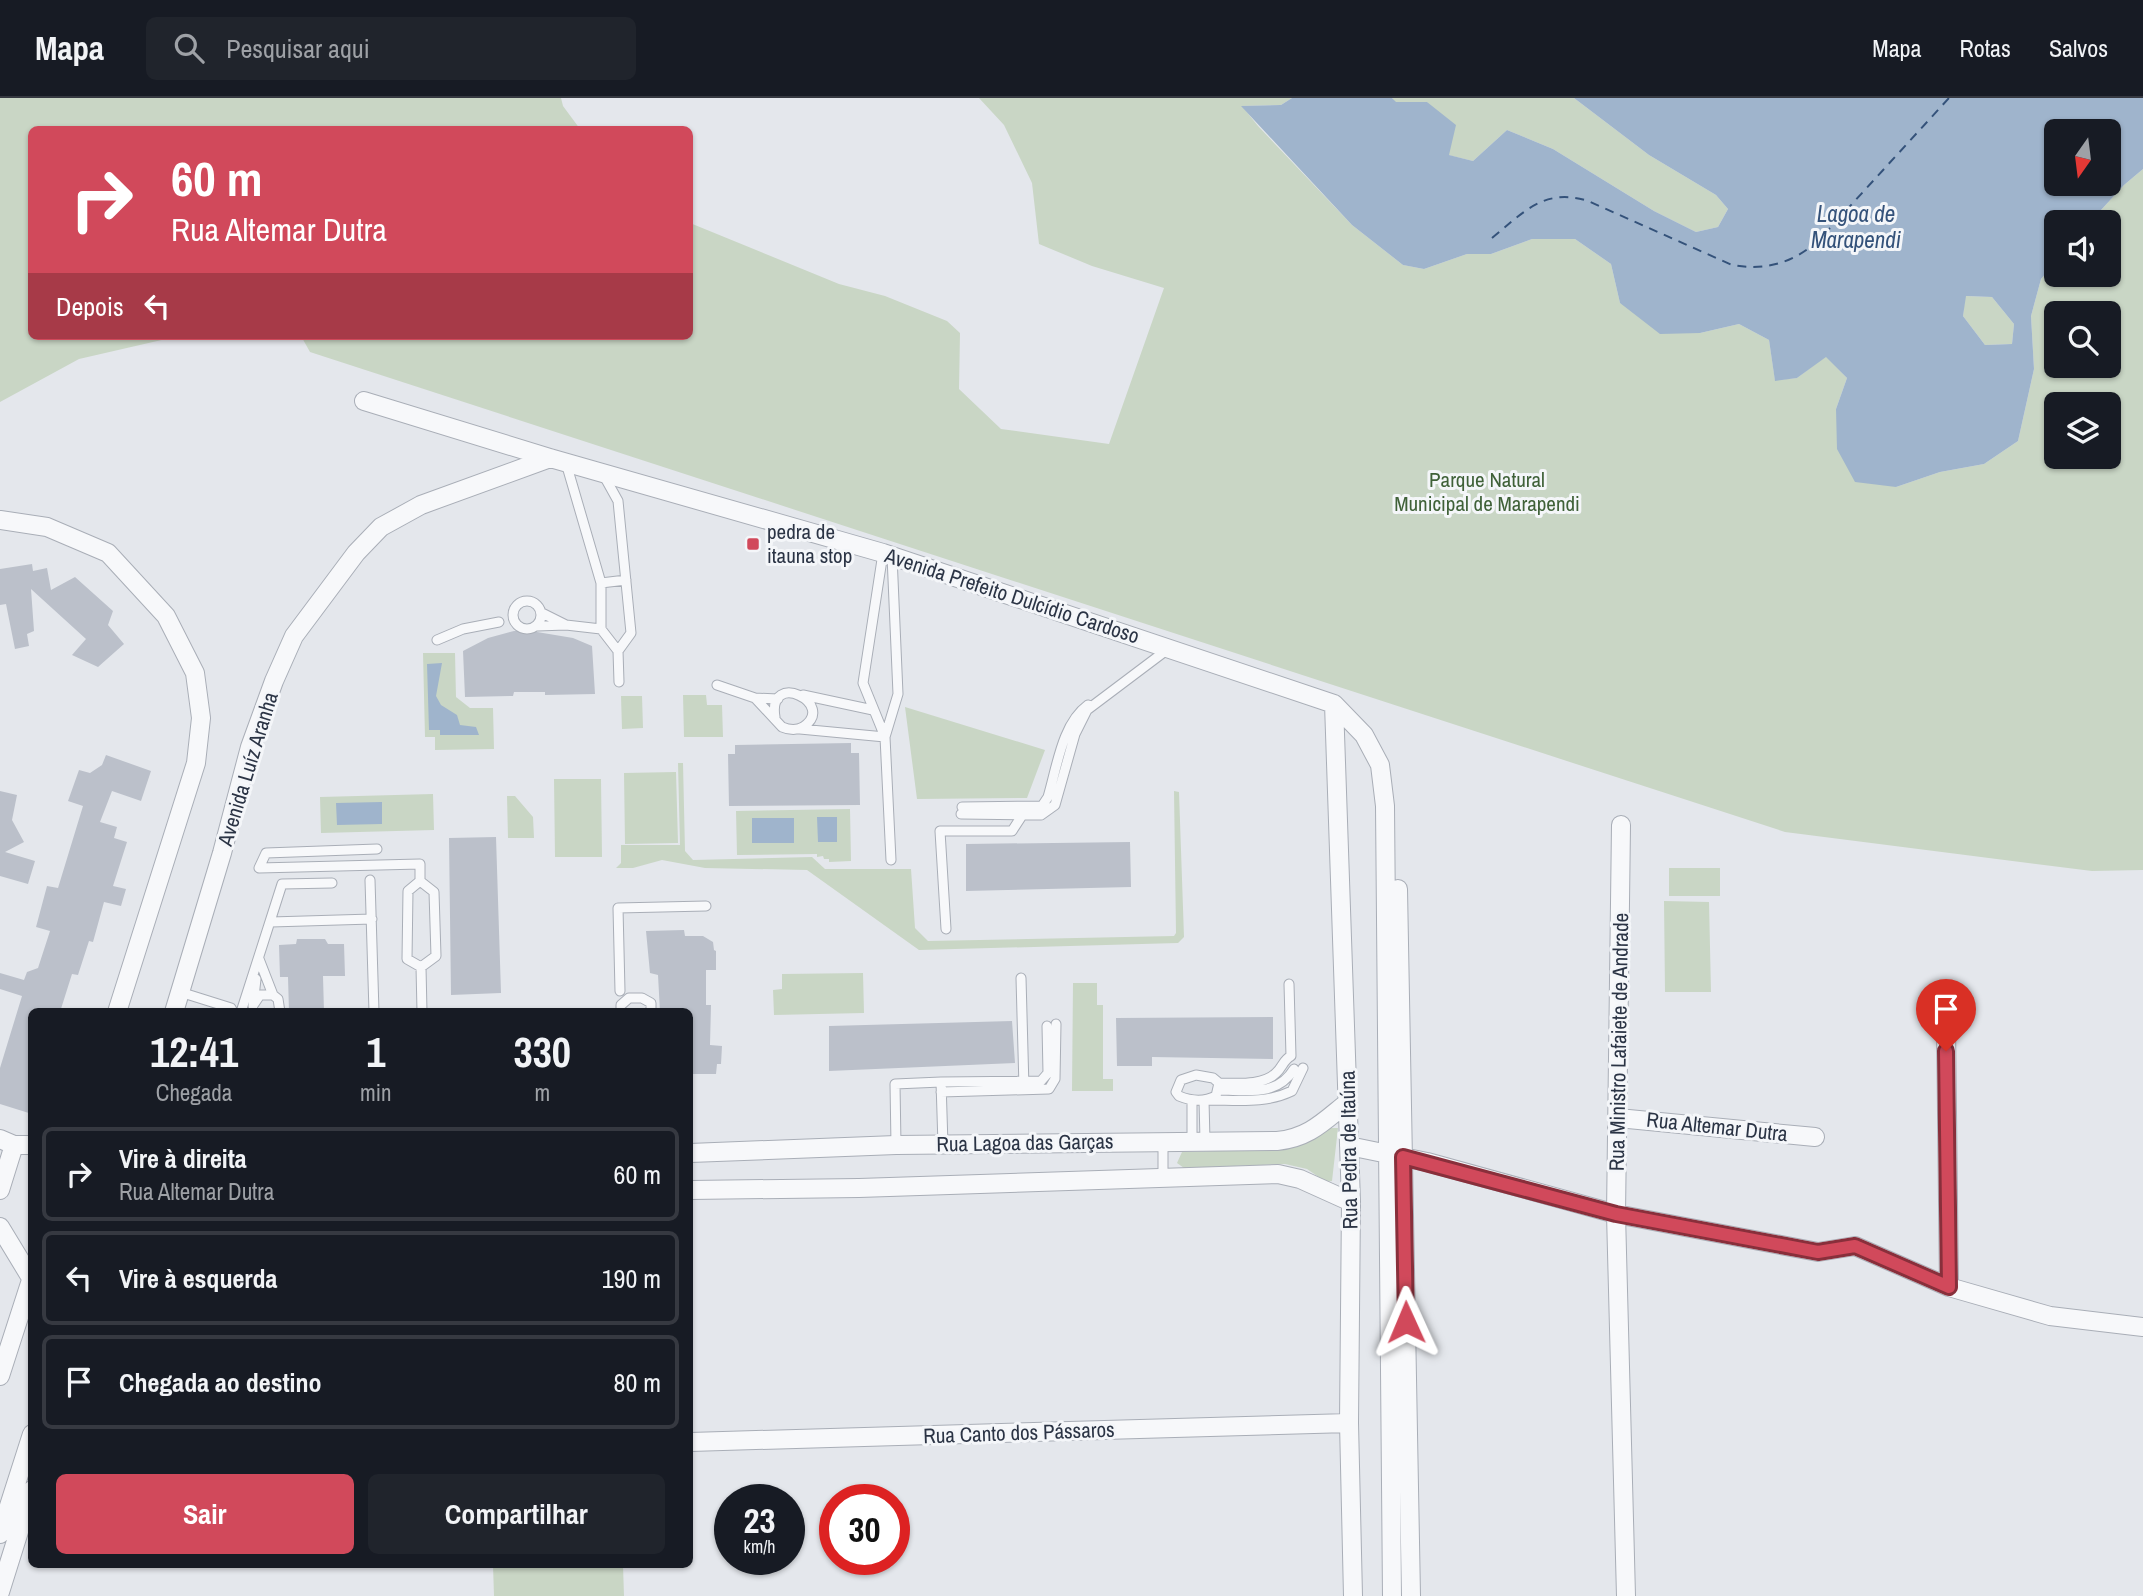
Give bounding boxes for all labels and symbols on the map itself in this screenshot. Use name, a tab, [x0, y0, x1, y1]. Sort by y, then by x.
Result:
north arrow	[2044, 119, 2121, 196]
water label: Lagoa de Marapendi	[1811, 198, 1902, 255]
park label: Parque Natural Municipal de Marapendi	[1394, 465, 1580, 518]
place label: pedra de itauna stop	[767, 517, 852, 570]
marker: pedra de itauna stop	[745, 536, 761, 552]
street label: Avenida Prefeito Dulcídio Cardoso	[880, 540, 1143, 650]
street label: Avenida Luíz Aranha	[210, 688, 285, 850]
street label: Rua Ministro Lafaiete de Andrade	[1602, 913, 1635, 1171]
pin	[1916, 979, 1976, 1051]
street label: Rua Pedra de Itaúna	[1333, 1070, 1364, 1230]
street label: Rua Altemar Dutra	[1645, 1105, 1789, 1148]
street label: Rua Lagoa das Garças	[936, 1126, 1114, 1159]
position arrow	[1369, 1285, 1443, 1359]
street label: Rua Canto dos Pássaros	[923, 1415, 1115, 1450]
speed limit sign: 30	[819, 1484, 910, 1575]

